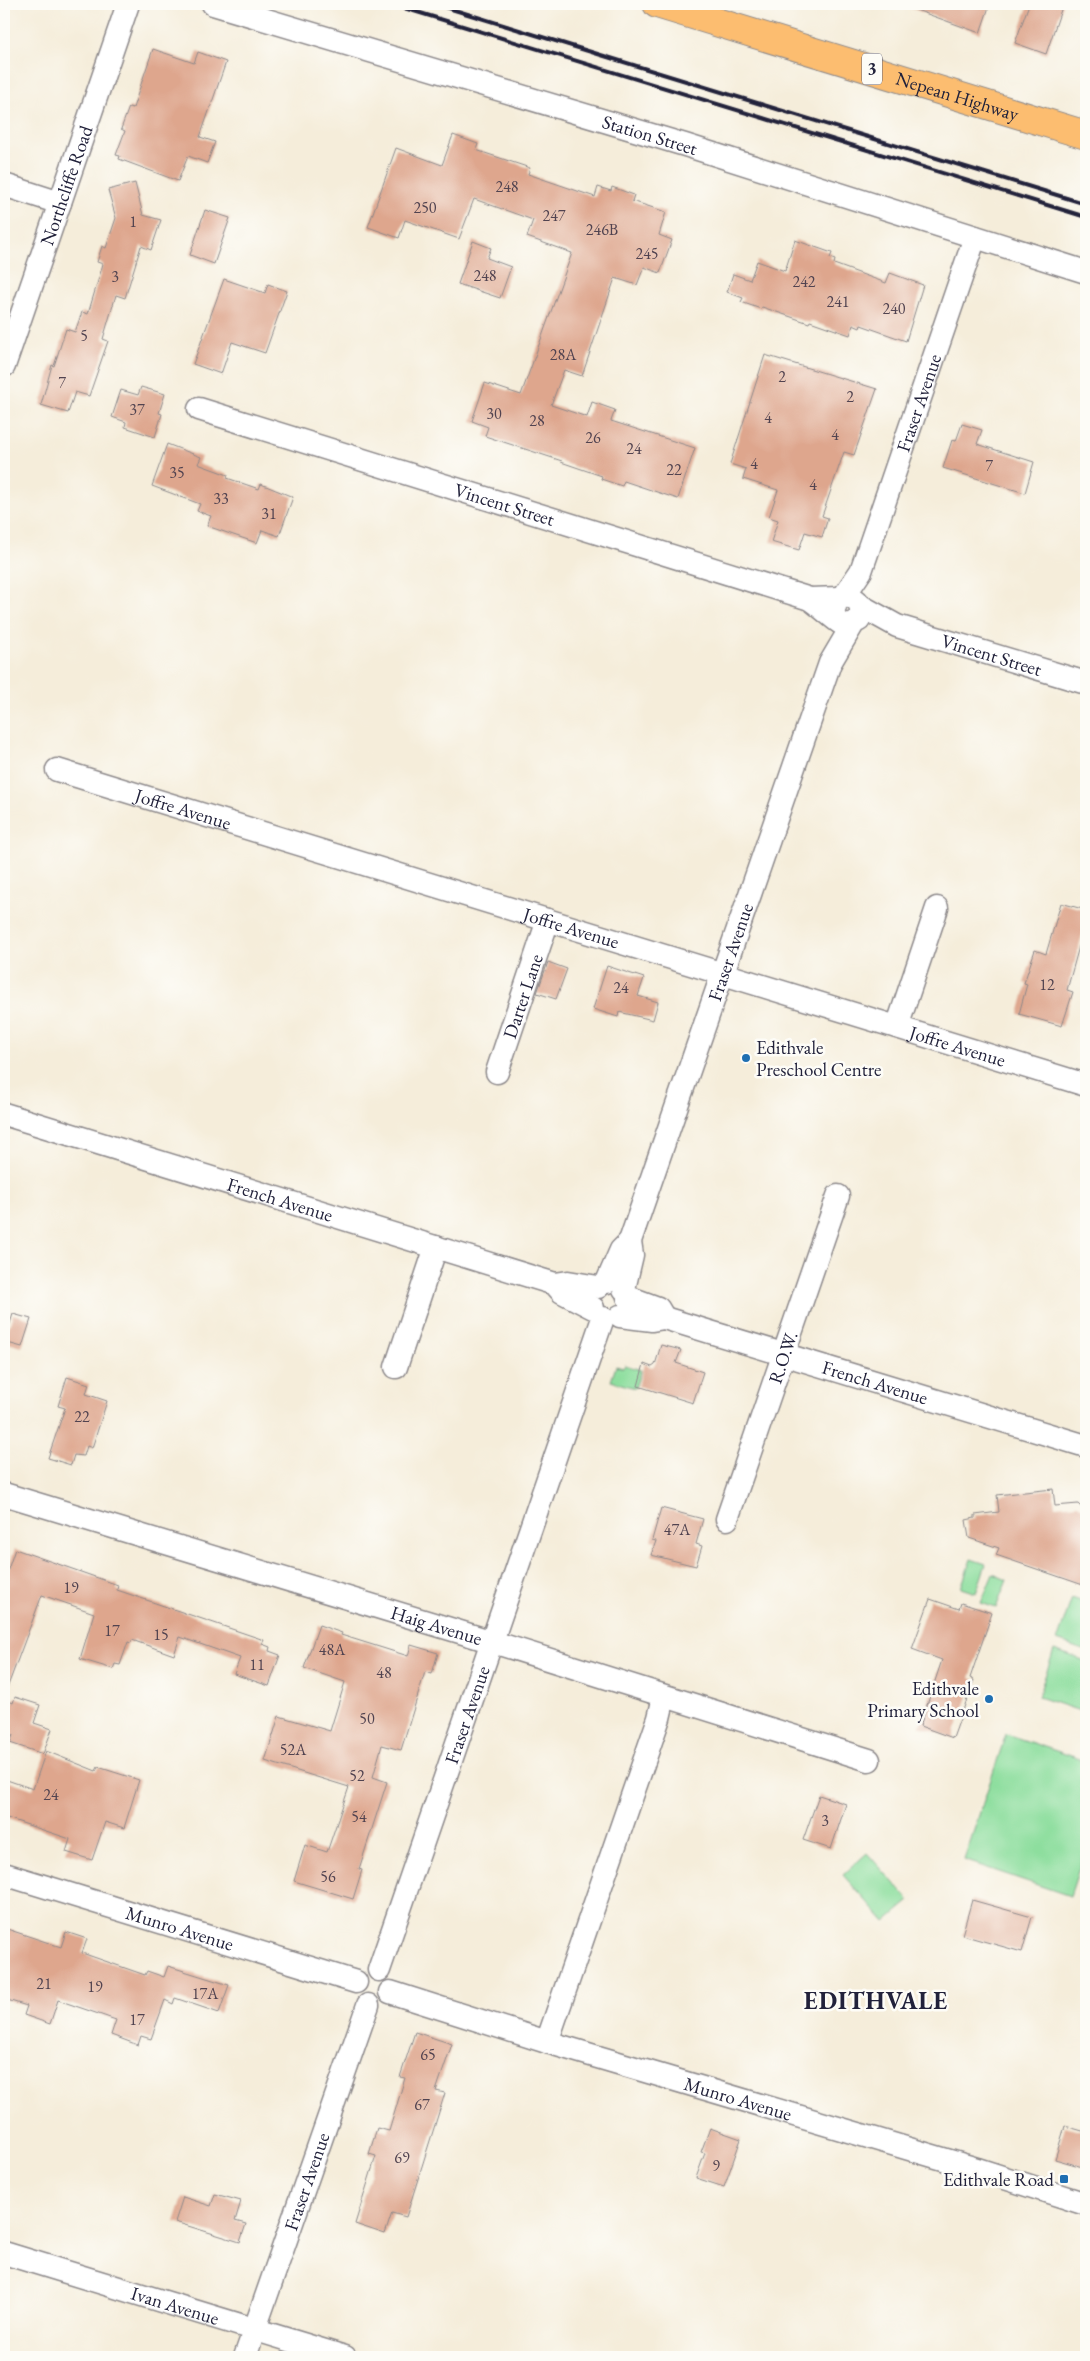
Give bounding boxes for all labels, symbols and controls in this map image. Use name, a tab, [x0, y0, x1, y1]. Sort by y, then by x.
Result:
road number: 3	[862, 54, 882, 85]
street label: Nepean Highway	[893, 66, 1022, 127]
street label: Station Street	[599, 109, 701, 161]
street label: Northcliffe Road	[34, 122, 99, 249]
house number: 248	[495, 176, 519, 197]
house number: 250	[413, 197, 437, 218]
house number: 247	[542, 205, 566, 226]
house number: 1	[129, 211, 137, 232]
house number: 246B	[586, 219, 618, 240]
house number: 245	[635, 243, 659, 264]
house number: 248	[473, 265, 497, 286]
house number: 3	[111, 266, 119, 287]
house number: 242	[792, 271, 816, 292]
house number: 241	[826, 291, 850, 312]
house number: 240	[882, 298, 906, 319]
house number: 5	[80, 325, 88, 346]
house number: 28A	[550, 344, 577, 365]
street label: Fraser Avenue	[891, 351, 947, 455]
house number: 2	[778, 366, 786, 387]
house number: 7	[58, 372, 66, 393]
house number: 2	[846, 386, 854, 407]
house number: 37	[129, 399, 145, 420]
house number: 30	[486, 403, 502, 424]
house number: 4	[764, 407, 772, 428]
house number: 28	[529, 410, 545, 431]
house number: 4	[831, 424, 839, 445]
house number: 26	[585, 427, 601, 448]
house number: 24	[626, 438, 642, 459]
house number: 4	[750, 453, 758, 474]
house number: 7	[985, 455, 993, 476]
house number: 22	[666, 459, 682, 480]
house number: 35	[169, 462, 185, 483]
house number: 4	[809, 474, 817, 495]
street label: Vincent Street	[451, 477, 558, 532]
house number: 33	[213, 488, 229, 509]
house number: 31	[261, 503, 277, 524]
street label: Vincent Street	[938, 628, 1045, 682]
street label: Joffre Avenue	[130, 782, 234, 836]
street label: Fraser Avenue	[702, 900, 759, 1004]
street label: Joffre Avenue	[518, 901, 622, 954]
street label: Darter Lane	[497, 951, 549, 1042]
house number: 12	[1039, 974, 1055, 995]
house number: 24	[613, 977, 629, 998]
street label: Joffre Avenue	[905, 1019, 1009, 1073]
place label: Edithvale Preschool Centre	[756, 1035, 881, 1082]
marker: Edithvale Preschool Centre	[740, 1052, 752, 1064]
street label: French Avenue	[224, 1172, 336, 1228]
street label: R.O.W.	[763, 1328, 804, 1387]
street label: French Avenue	[819, 1355, 931, 1410]
house number: 22	[74, 1406, 90, 1427]
house number: 47A	[664, 1519, 691, 1540]
house number: 19	[63, 1577, 79, 1598]
street label: Haig Avenue	[388, 1600, 485, 1651]
house number: 17	[104, 1620, 120, 1641]
house number: 15	[153, 1624, 169, 1645]
house number: 48A	[319, 1639, 346, 1660]
house number: 11	[249, 1654, 265, 1675]
house number: 48	[376, 1662, 392, 1683]
street label: Fraser Avenue	[439, 1663, 496, 1767]
place label: Edithvale Primary School	[867, 1676, 979, 1723]
marker: Edithvale Primary School	[983, 1693, 995, 1705]
house number: 50	[359, 1708, 375, 1729]
house number: 52A	[280, 1739, 307, 1760]
house number: 52	[349, 1765, 365, 1786]
house number: 24	[43, 1784, 59, 1805]
house number: 54	[351, 1806, 367, 1827]
house number: 3	[821, 1810, 829, 1831]
house number: 56	[320, 1866, 336, 1887]
street label: Munro Avenue	[123, 1900, 237, 1957]
house number: 21	[36, 1973, 52, 1994]
house number: 19	[87, 1976, 103, 1997]
house number: 17A	[192, 1983, 219, 2004]
district label: EDITHVALE	[804, 1985, 948, 2016]
house number: 17	[129, 2009, 145, 2030]
house number: 65	[420, 2044, 436, 2065]
street label: Munro Avenue	[681, 2071, 795, 2127]
house number: 67	[414, 2094, 430, 2115]
street label: Fraser Avenue	[278, 2129, 335, 2234]
house number: 69	[394, 2147, 410, 2168]
house number: 9	[712, 2155, 720, 2176]
place label: Edithvale Road	[943, 2167, 1054, 2192]
marker: Edithvale Road	[1058, 2173, 1070, 2185]
street label: Ivan Avenue	[128, 2281, 222, 2331]

